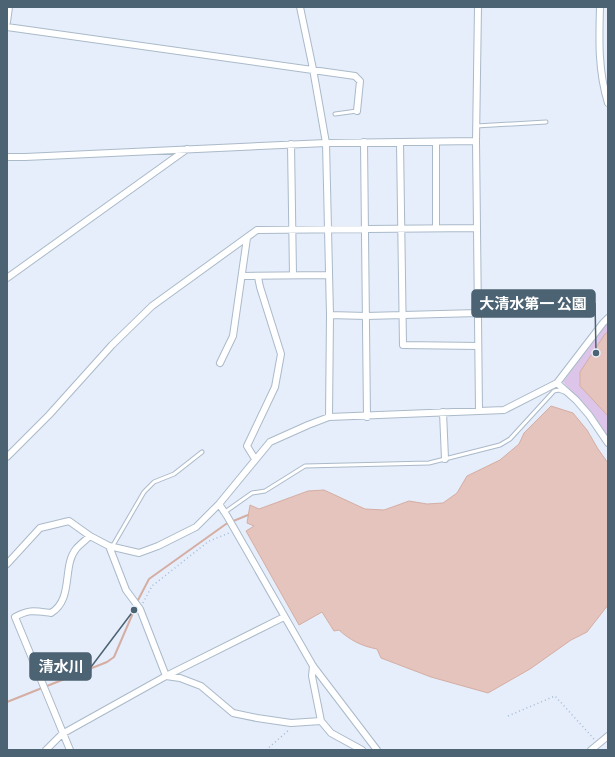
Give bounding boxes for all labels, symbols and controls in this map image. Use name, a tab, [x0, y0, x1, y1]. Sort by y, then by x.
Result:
callout: 大清水第一 公園	[472, 290, 595, 317]
text: 大清水第一 公園	[479, 295, 587, 314]
callout: 清水川	[30, 653, 91, 680]
text: 清水川	[38, 658, 84, 677]

